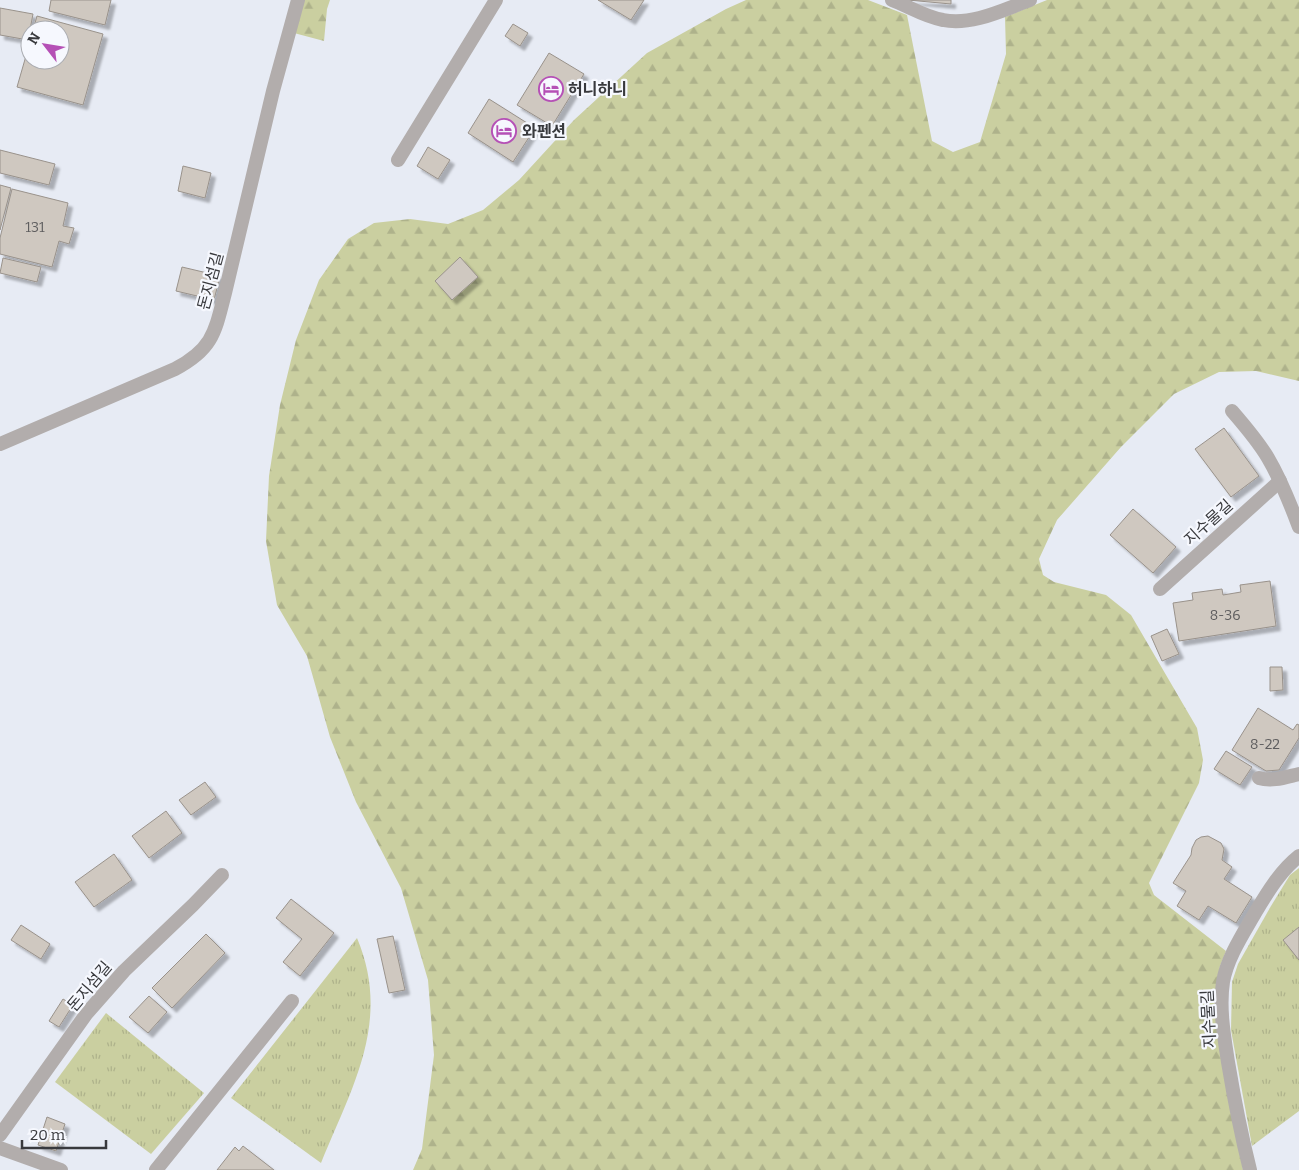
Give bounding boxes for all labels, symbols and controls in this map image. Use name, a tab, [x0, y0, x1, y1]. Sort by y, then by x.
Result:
north arrow	[20, 20, 70, 70]
text: N	[24, 29, 44, 48]
hotel icon: 허니하니	[538, 76, 564, 102]
place label: 허니하니	[568, 80, 627, 99]
hotel icon: 와펜션	[491, 118, 517, 144]
place label: 와펜션	[522, 122, 566, 141]
house number: 131	[25, 219, 45, 236]
street label: 돈지섬길	[194, 250, 227, 312]
street label: 지수물길	[1180, 496, 1237, 549]
house number: 8-36	[1210, 607, 1240, 624]
house number: 8-22	[1250, 736, 1280, 753]
street label: 돈지섬길	[63, 958, 116, 1015]
street label: 지수물길	[1197, 989, 1220, 1049]
scale bar	[22, 1118, 106, 1150]
text: 20 m	[30, 1126, 66, 1144]

